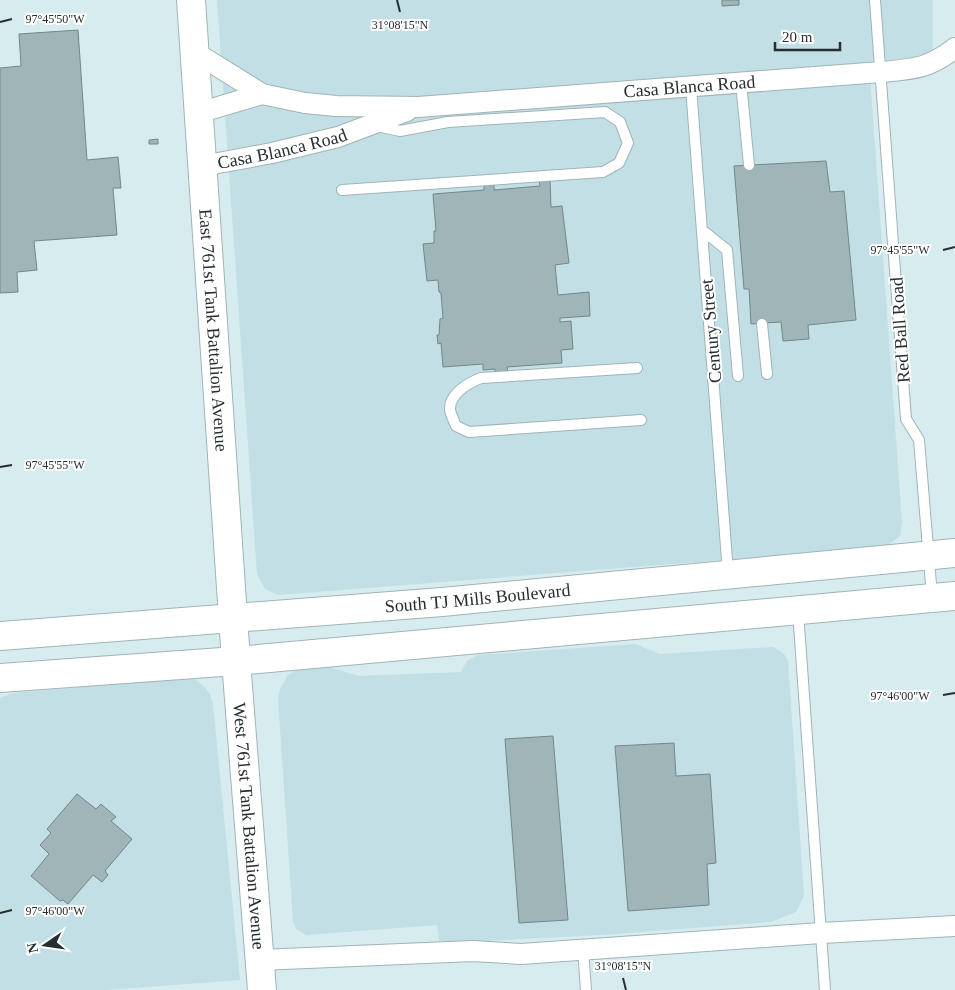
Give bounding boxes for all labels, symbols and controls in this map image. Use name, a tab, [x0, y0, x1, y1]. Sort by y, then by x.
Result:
text: 97°45'50"W	[25, 12, 85, 26]
text: 31°08'15"N	[372, 18, 429, 32]
scale bar	[775, 20, 840, 52]
text: 20 m	[782, 29, 813, 45]
street label: Casa Blanca Road	[623, 72, 756, 101]
street label: Casa Blanca Road	[216, 124, 350, 173]
street label: East 761st Tank Battalion Avenue	[195, 208, 232, 452]
text: 97°45'55"W	[870, 243, 930, 257]
street label: Red Ball Road	[886, 276, 914, 384]
street label: Century Street	[696, 278, 726, 384]
text: 97°45'55"W	[25, 458, 85, 472]
street label: South TJ Mills Boulevard	[384, 580, 571, 616]
text: 97°46'00"W	[870, 689, 930, 703]
street label: West 761st Tank Battalion Avenue	[229, 702, 269, 950]
text: 97°46'00"W	[25, 904, 85, 918]
north arrow	[20, 920, 70, 970]
text: N	[24, 941, 41, 954]
text: 31°08'15"N	[595, 959, 652, 973]

